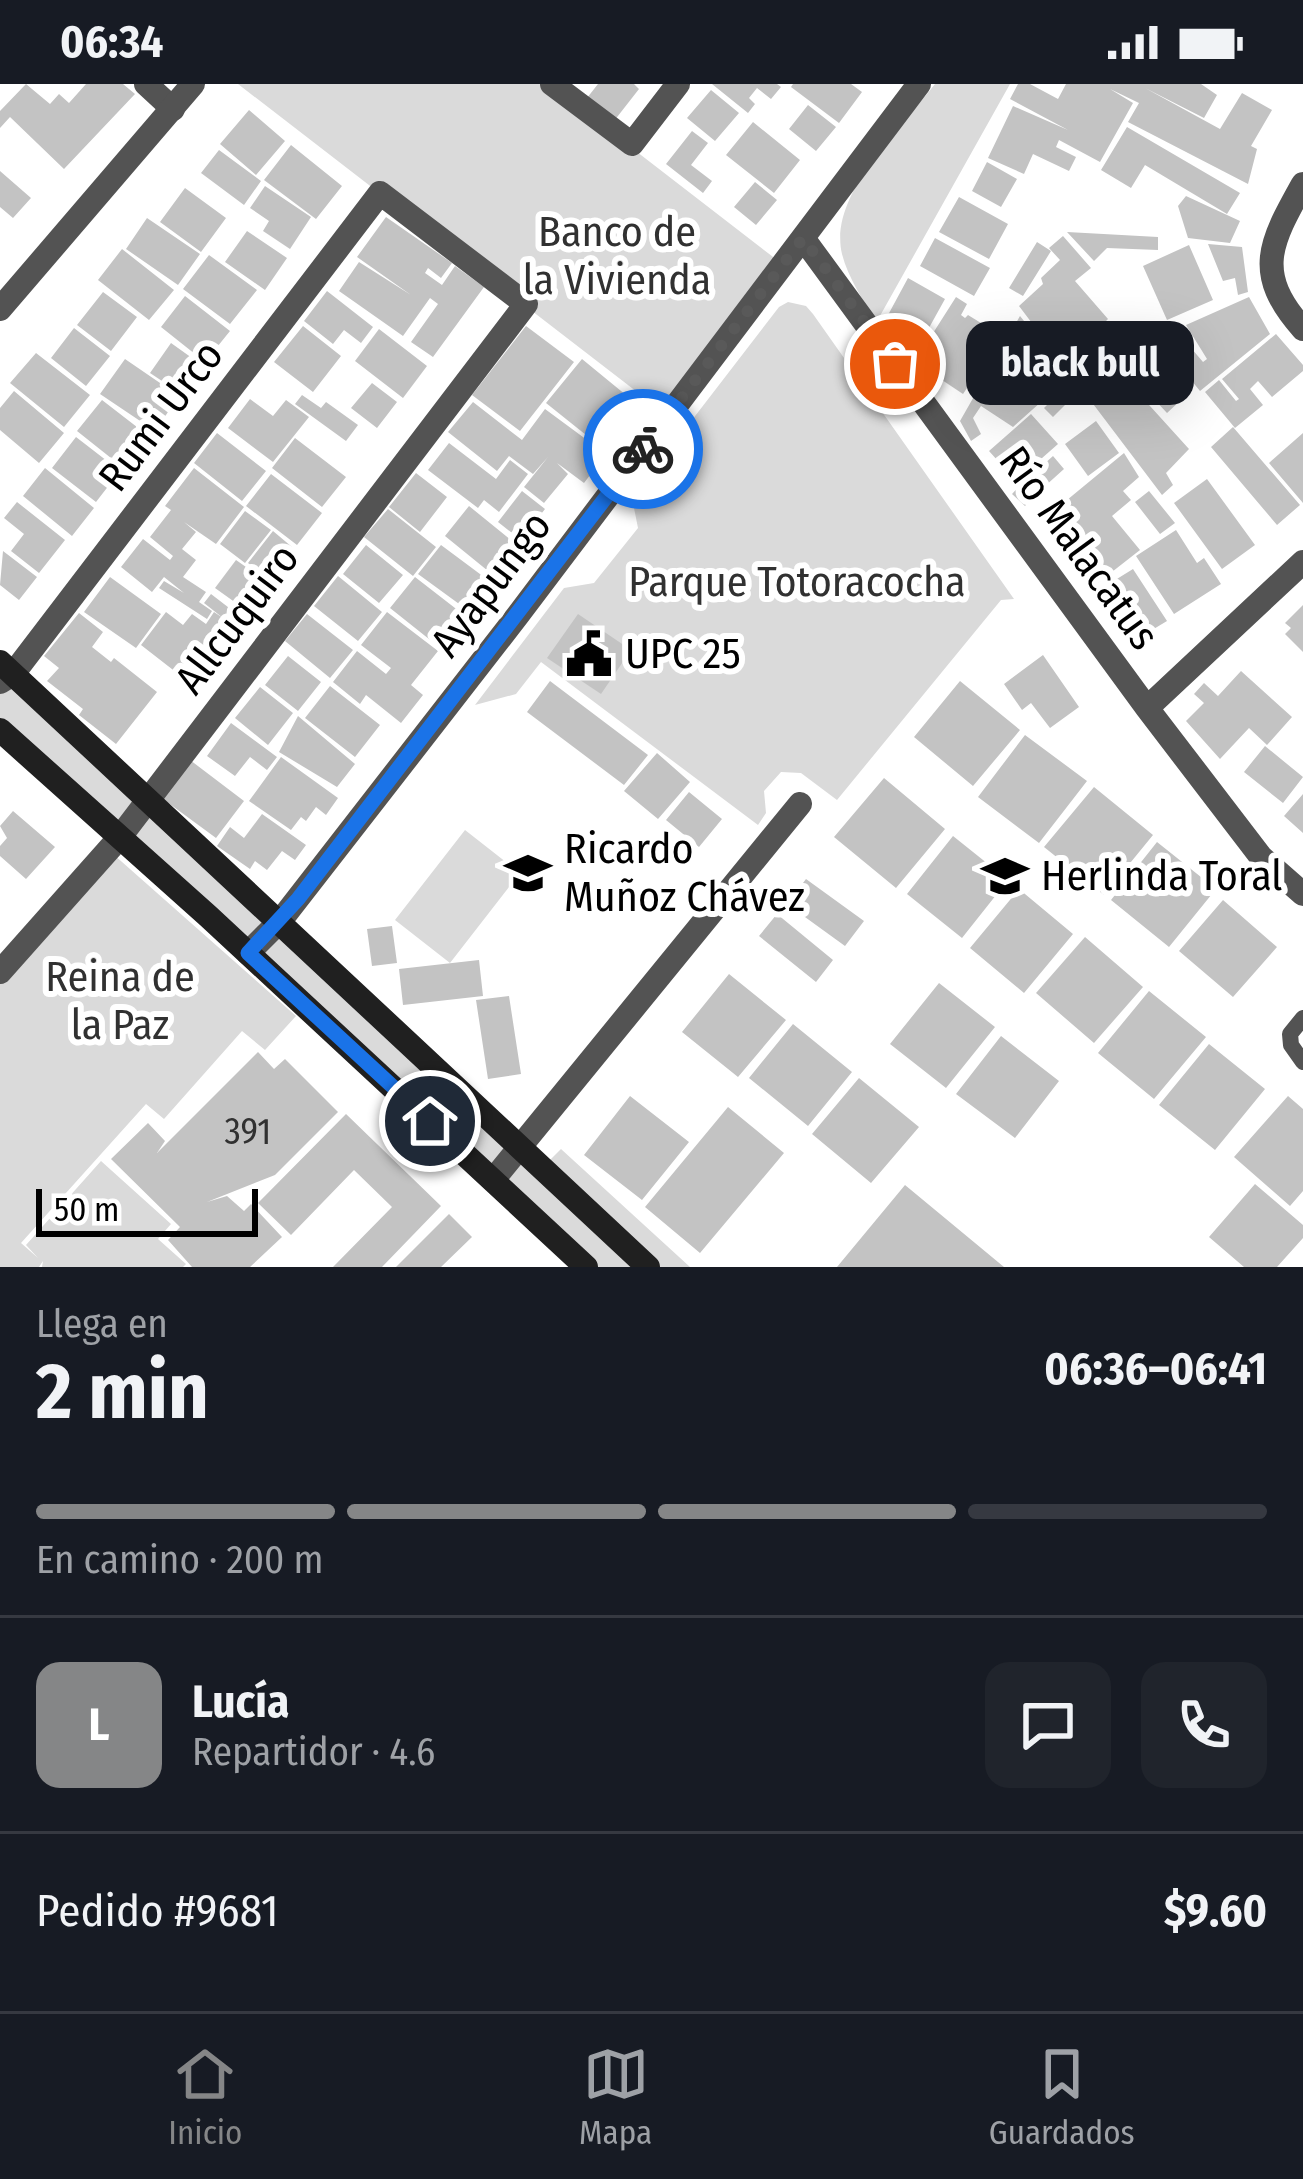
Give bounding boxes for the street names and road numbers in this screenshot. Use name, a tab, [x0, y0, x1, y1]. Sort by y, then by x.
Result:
street label: Rumi Urco	[88, 331, 234, 501]
street label: Río Malacatus	[989, 437, 1169, 659]
street label: Ayapungo	[420, 502, 562, 666]
street label: Allcuquiro	[165, 534, 309, 704]

